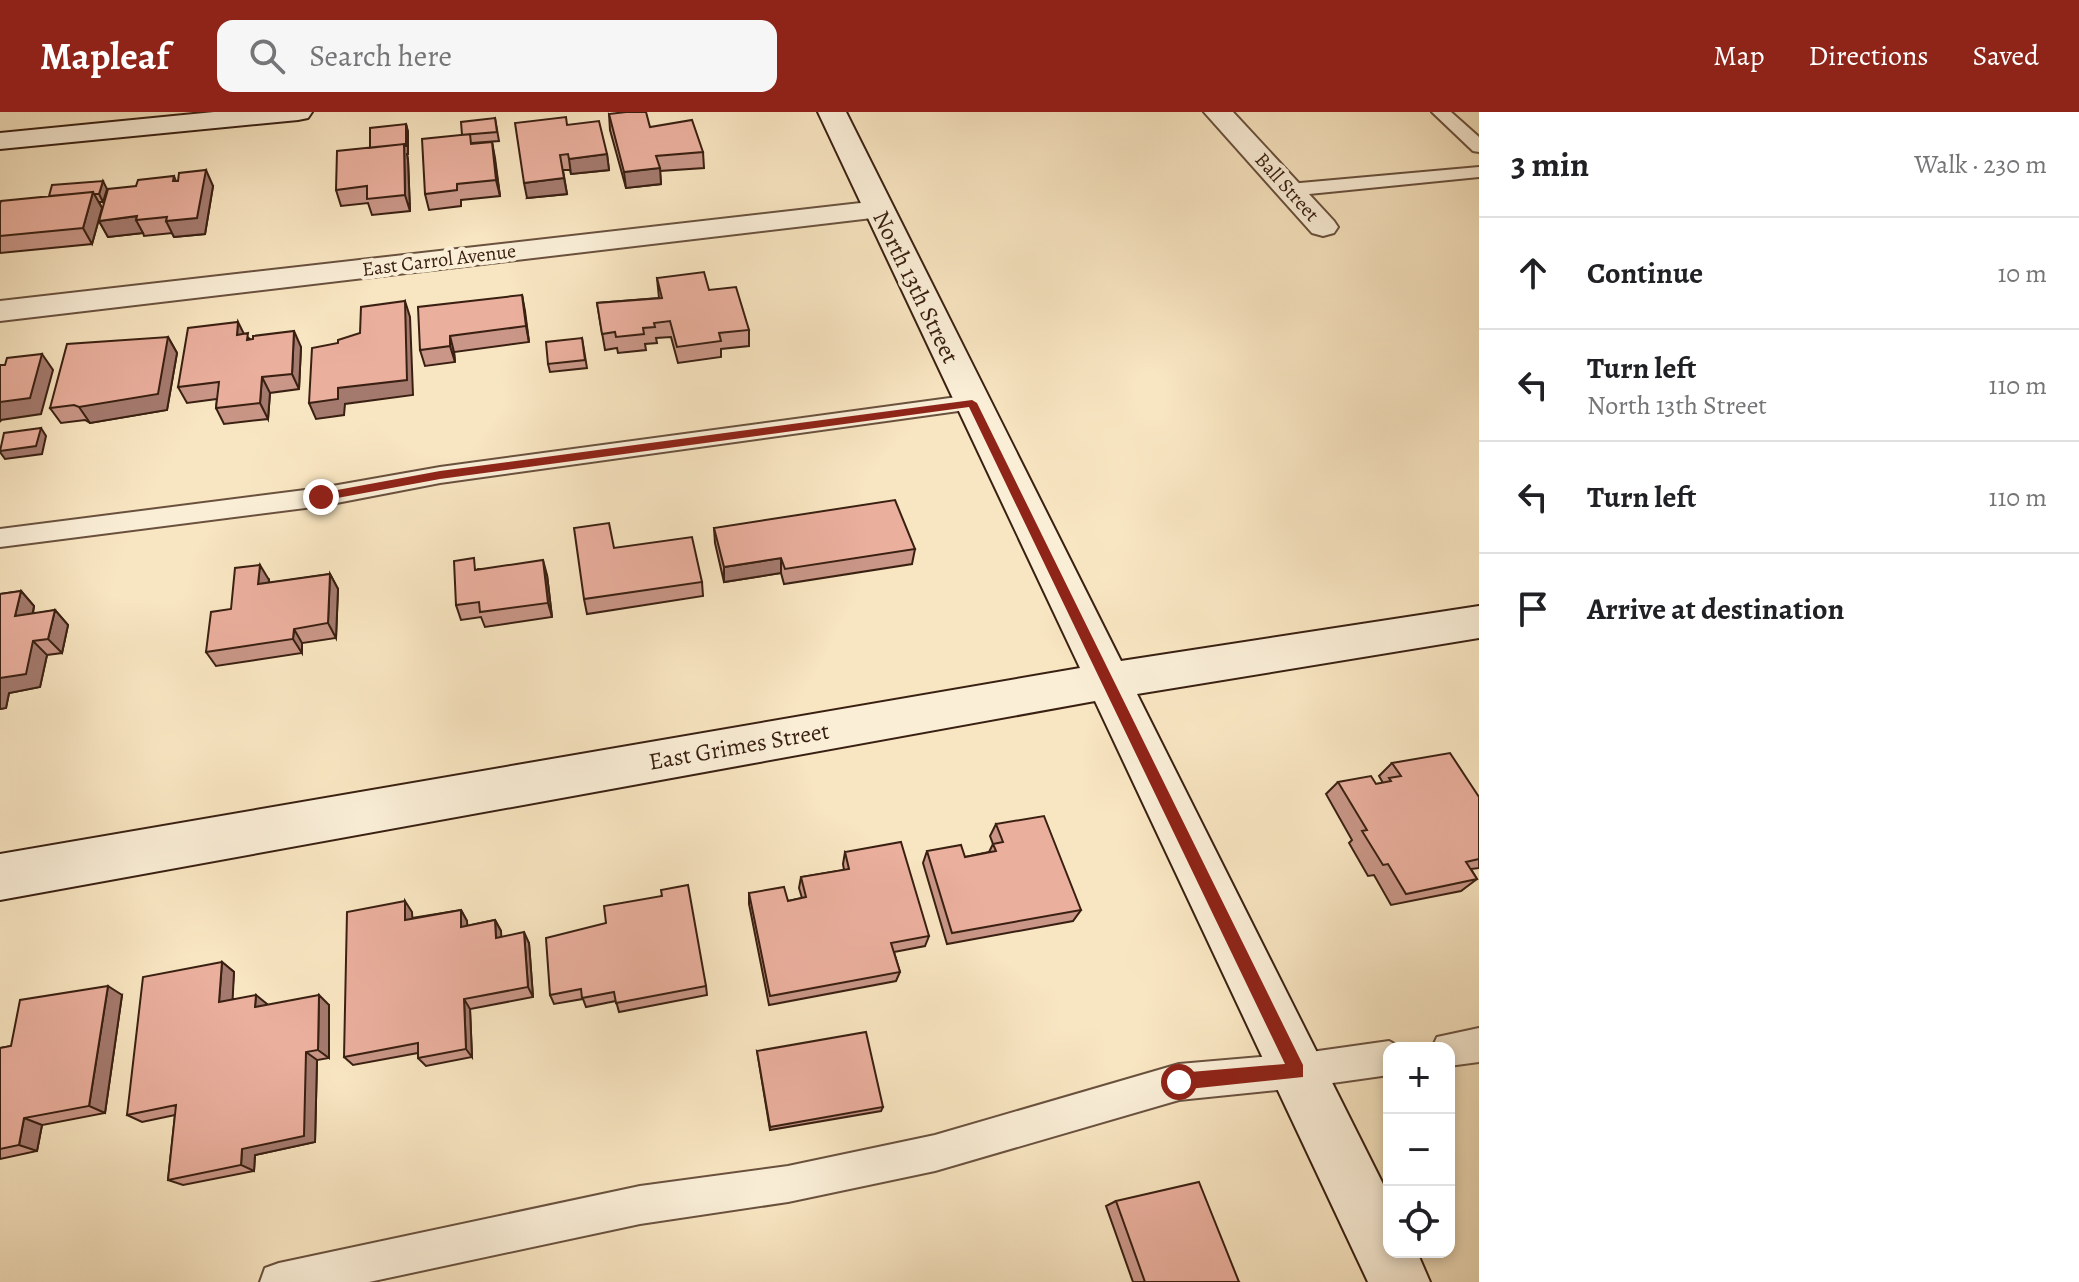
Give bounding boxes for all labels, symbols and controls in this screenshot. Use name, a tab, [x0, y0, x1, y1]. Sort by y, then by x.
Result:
search box	[217, 20, 777, 92]
text: Mapleaf	[40, 30, 169, 82]
icon: search	[245, 34, 289, 78]
text: Search here	[309, 36, 452, 76]
text: Map	[1713, 37, 1764, 75]
text: Directions	[1808, 37, 1929, 75]
text: Saved	[1973, 37, 2039, 75]
text: 3 min	[1511, 141, 1589, 188]
street label: Ball Street	[1249, 147, 1325, 228]
text: Walk · 230 m	[1914, 147, 2047, 182]
street label: North 13th Street	[865, 205, 967, 369]
street label: East Carrol Avenue	[361, 237, 517, 283]
icon: ahead	[1511, 251, 1555, 295]
text: Continue	[1587, 253, 1703, 293]
text: 10 m	[1997, 256, 2047, 291]
text: Turn left	[1587, 348, 1696, 388]
icon: left	[1511, 363, 1555, 407]
text: 110 m	[1989, 368, 2047, 403]
text: North 13th Street	[1587, 388, 1767, 423]
icon: left	[1511, 475, 1555, 519]
text: Turn left	[1587, 477, 1696, 517]
route end	[303, 479, 339, 515]
text: 110 m	[1989, 480, 2047, 515]
icon: arrive	[1511, 587, 1555, 631]
text: Arrive at destination	[1587, 589, 1844, 629]
street label: East Grimes Street	[646, 714, 832, 778]
map controls	[1383, 1042, 1455, 1258]
button: +	[1383, 1042, 1455, 1114]
route start	[1161, 1064, 1197, 1100]
button: −	[1383, 1114, 1455, 1186]
button: locate	[1383, 1186, 1455, 1258]

